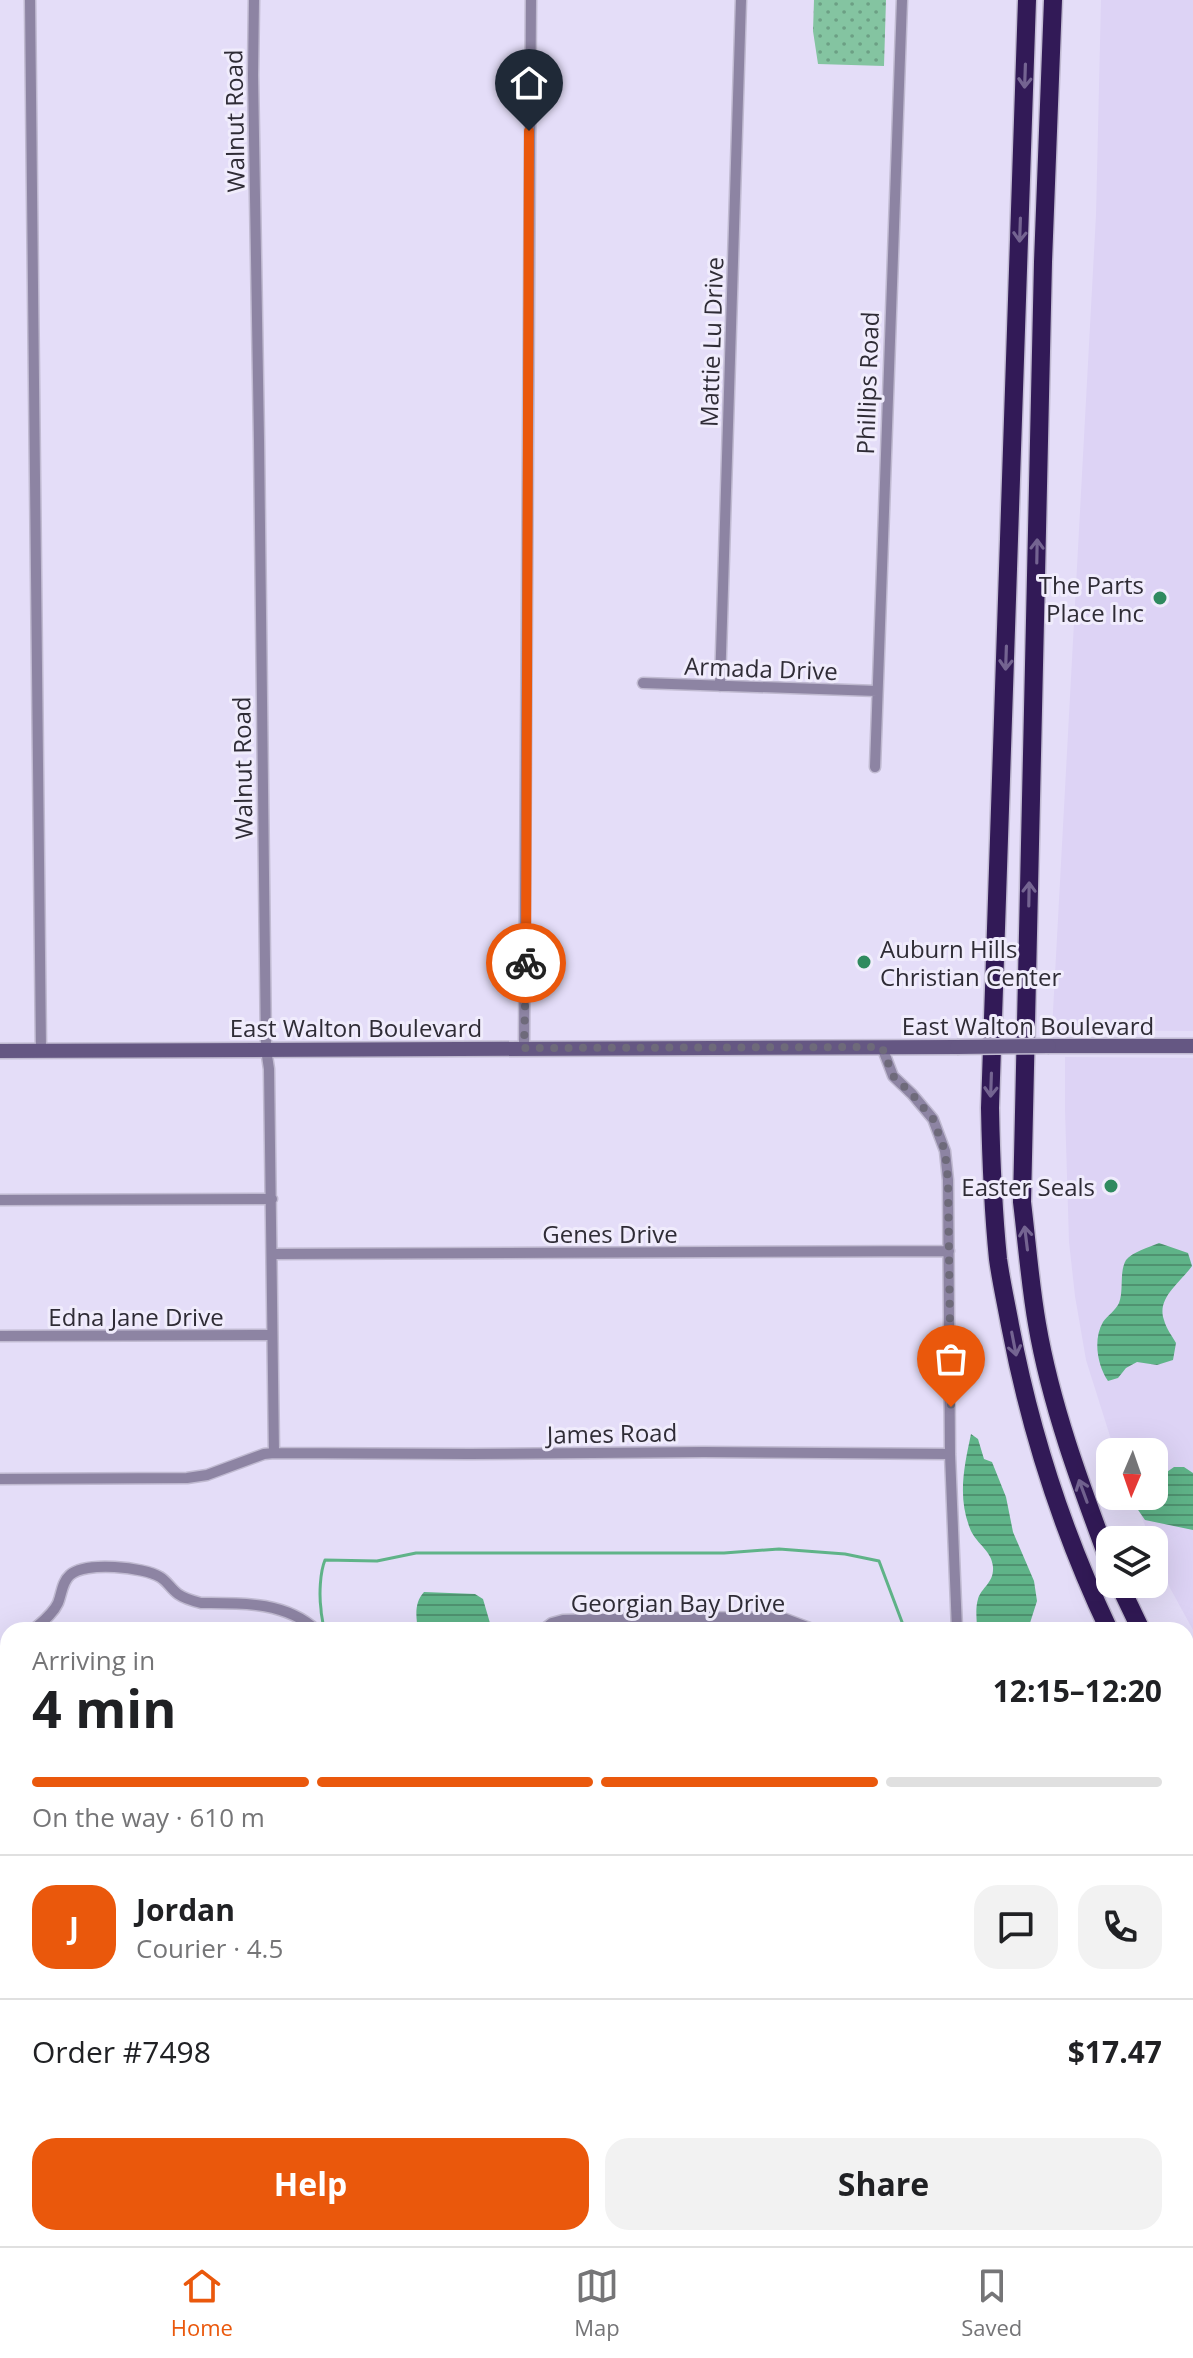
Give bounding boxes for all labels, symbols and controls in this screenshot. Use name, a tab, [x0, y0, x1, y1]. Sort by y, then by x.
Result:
street label: Walnut Road	[216, 49, 252, 193]
pin	[495, 49, 563, 131]
icon: home	[507, 61, 551, 105]
one-way arrow	[1017, 62, 1032, 89]
one-way arrow	[1012, 216, 1027, 243]
street label: Mattie Lu Drive	[692, 256, 730, 428]
street label: Phillips Road	[848, 311, 886, 455]
one-way arrow	[1029, 538, 1044, 565]
place label: The Parts Place Inc	[1039, 568, 1144, 629]
marker: The Parts Place Inc	[1151, 589, 1169, 607]
one-way arrow	[998, 644, 1013, 671]
street label: Armada Drive	[684, 649, 838, 687]
street label: Walnut Road	[224, 696, 260, 840]
one-way arrow	[1021, 881, 1037, 908]
courier	[486, 923, 566, 1003]
place label: Auburn Hills Christian Center	[880, 932, 1061, 993]
icon: bike	[504, 941, 548, 985]
marker: Auburn Hills Christian Center	[855, 953, 873, 971]
street label: East Walton Boulevard	[902, 1009, 1154, 1042]
street label: East Walton Boulevard	[230, 1011, 482, 1044]
one-way arrow	[984, 1071, 999, 1098]
place label: Easter Seals	[961, 1170, 1095, 1203]
marker: Easter Seals	[1102, 1177, 1120, 1195]
street label: Genes Drive	[542, 1217, 678, 1250]
one-way arrow	[1019, 1225, 1034, 1252]
street label: Edna Jane Drive	[48, 1300, 224, 1333]
pin	[917, 1325, 985, 1407]
one-way arrow	[1007, 1330, 1022, 1356]
icon: bag	[929, 1337, 973, 1381]
street label: James Road	[545, 1415, 677, 1451]
north arrow	[1096, 1438, 1168, 1510]
map controls	[1096, 1438, 1168, 1598]
one-way arrow	[1075, 1479, 1089, 1504]
button: layers	[1096, 1526, 1168, 1598]
street label: Georgian Bay Drive	[571, 1586, 785, 1619]
text: Arriving in	[32, 1642, 155, 1678]
text: 12:15–12:20	[993, 1670, 1162, 1711]
text: 4 min	[32, 1672, 176, 1743]
text: On the way · 610 m	[32, 1799, 265, 1835]
button: chat	[974, 1885, 1058, 1969]
button: phone	[1078, 1885, 1162, 1969]
text: Jordan	[136, 1889, 235, 1930]
text: J	[69, 1907, 79, 1948]
text: Courier · 4.5	[136, 1930, 283, 1966]
text: Order #7498	[32, 2031, 211, 2072]
text: $17.47	[1068, 2031, 1162, 2072]
button: Help	[32, 2138, 589, 2230]
button: Share	[605, 2138, 1162, 2230]
tab: Home	[171, 2264, 233, 2342]
tab: Map	[574, 2264, 620, 2342]
tab: Saved	[961, 2264, 1022, 2342]

